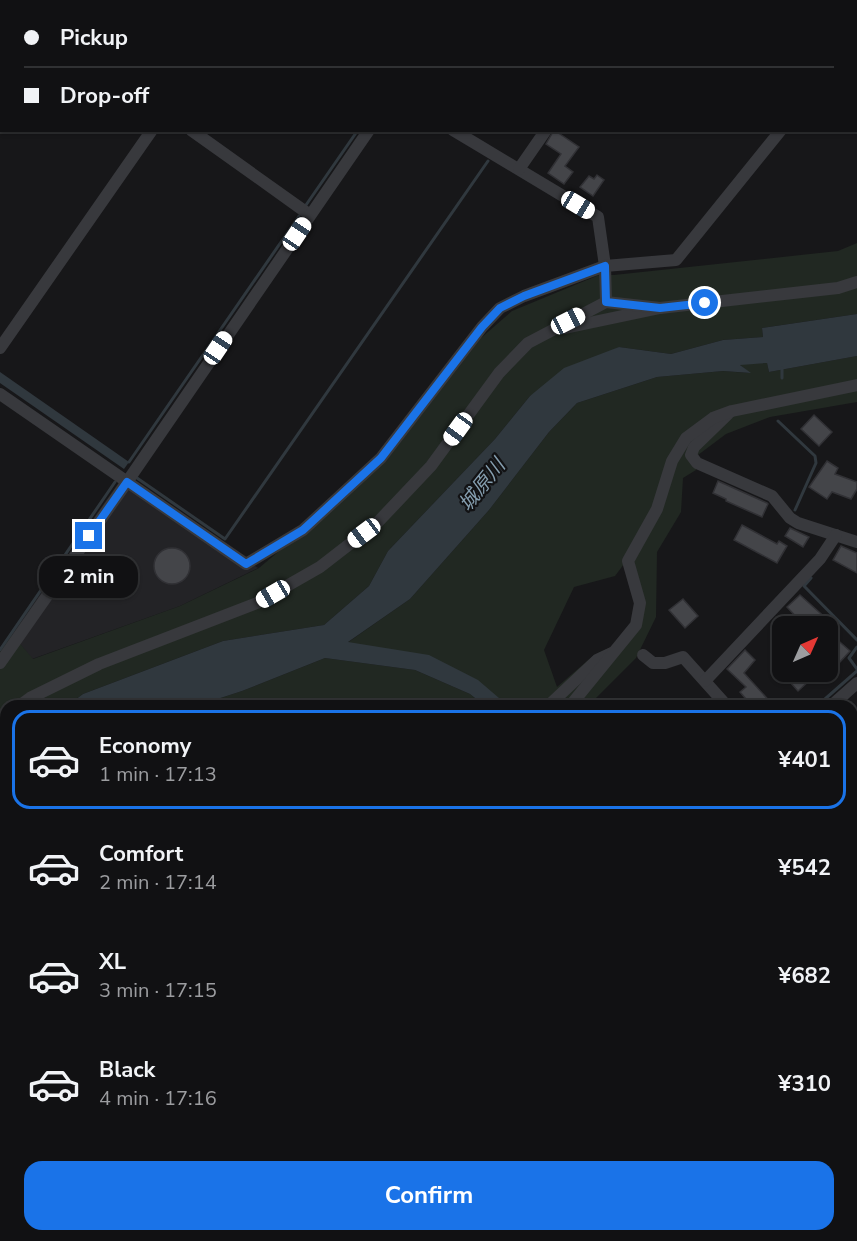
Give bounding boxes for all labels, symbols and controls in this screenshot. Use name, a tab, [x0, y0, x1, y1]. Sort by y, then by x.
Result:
text: Pickup	[60, 23, 128, 53]
text: Drop-off	[60, 81, 149, 111]
car	[558, 188, 598, 222]
car	[279, 214, 315, 254]
route start	[691, 289, 718, 316]
car	[548, 305, 588, 337]
car	[200, 328, 236, 368]
car	[440, 409, 476, 449]
water label: 城原川	[453, 452, 513, 517]
car	[344, 515, 384, 551]
route end	[75, 522, 102, 549]
callout: 2 min	[40, 557, 138, 599]
text: 2 min	[63, 563, 114, 590]
car	[253, 577, 293, 611]
north arrow	[772, 616, 838, 682]
map controls	[772, 616, 838, 682]
text: Economy	[99, 731, 191, 761]
icon: car	[27, 733, 81, 787]
text: ¥401	[778, 745, 831, 775]
text: 1 min · 17:13	[99, 761, 217, 788]
text: Comfort	[99, 839, 183, 869]
icon: car	[27, 841, 81, 895]
text: ¥542	[778, 853, 831, 883]
text: 2 min · 17:14	[99, 869, 217, 896]
text: XL	[99, 947, 126, 977]
icon: car	[27, 949, 81, 1003]
text: ¥682	[778, 961, 831, 991]
text: 3 min · 17:15	[99, 977, 217, 1004]
text: Black	[99, 1055, 155, 1085]
icon: car	[27, 1057, 81, 1111]
text: ¥310	[778, 1069, 831, 1099]
text: 4 min · 17:16	[99, 1085, 217, 1112]
button: Confirm	[24, 1161, 834, 1230]

